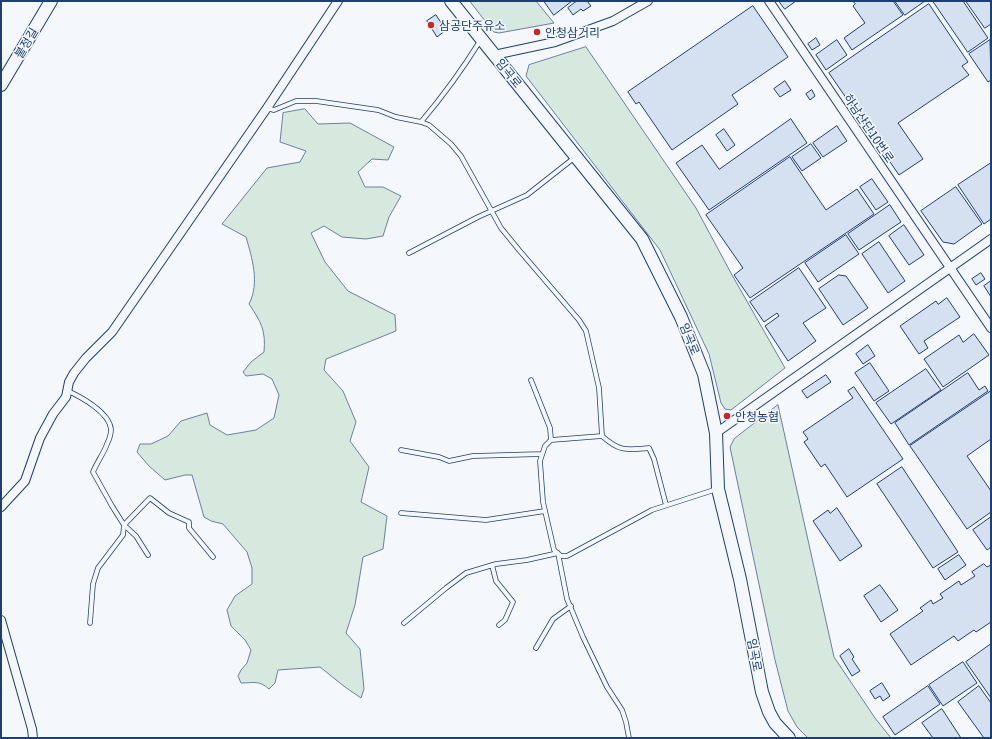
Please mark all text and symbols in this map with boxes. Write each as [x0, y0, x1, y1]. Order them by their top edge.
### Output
place label: 삼공단주유소 [439, 18, 505, 32]
marker: 삼공단주유소 [426, 20, 436, 30]
street label: 불정길 [11, 25, 41, 61]
place label: 안청삼거리 [545, 25, 600, 39]
marker: 안청삼거리 [532, 27, 542, 37]
street label: 임곡로 [493, 56, 525, 90]
street label: 하남산단10번로 [841, 91, 897, 165]
street label: 임곡로 [677, 321, 703, 357]
place label: 안청농협 [735, 409, 779, 423]
marker: 안청농협 [722, 411, 732, 421]
street label: 임곡로 [745, 637, 765, 673]

